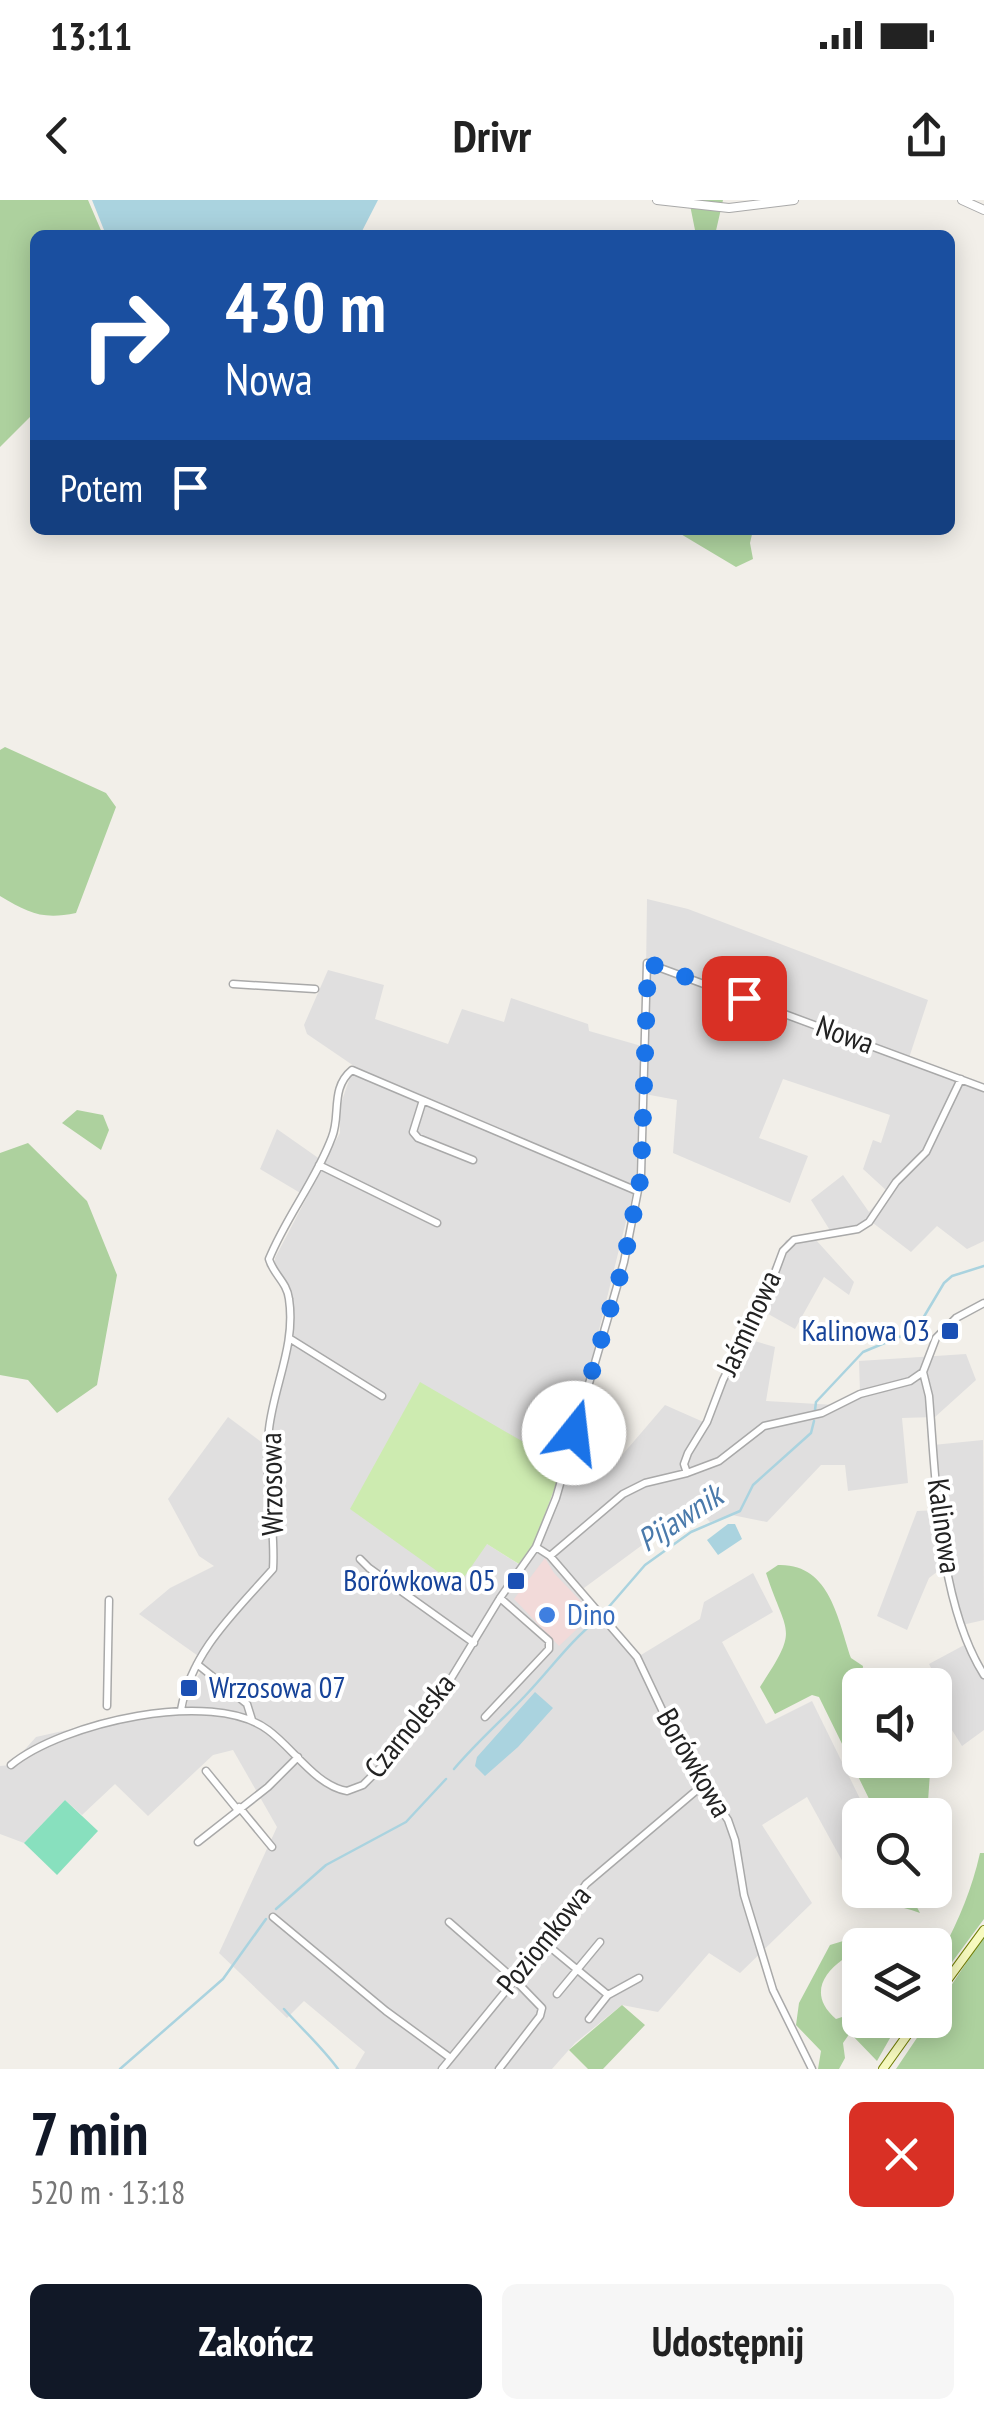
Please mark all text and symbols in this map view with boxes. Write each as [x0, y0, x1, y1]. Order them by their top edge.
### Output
text: 13:11 [50, 11, 132, 60]
text: Drivr [453, 106, 531, 164]
icon: back [30, 108, 85, 163]
icon: share [899, 108, 954, 163]
text: 430 m [225, 261, 386, 351]
icon: right [60, 270, 190, 400]
text: Nowa [225, 349, 313, 407]
icon: arrive [163, 460, 218, 515]
text: Potem [60, 463, 143, 512]
pin [702, 956, 787, 1041]
icon: arrive [717, 971, 772, 1026]
street label: Nowa [811, 1005, 880, 1062]
street label: Jaśminowa [706, 1264, 789, 1382]
place label: Kalinowa 03 [801, 1310, 930, 1349]
marker: Kalinowa 03 [939, 1320, 961, 1342]
position arrow [522, 1381, 626, 1485]
street label: Wrzosowa [250, 1432, 291, 1536]
water label: Pijawnik [629, 1472, 733, 1560]
street label: Kalinowa [920, 1476, 971, 1576]
place label: Borówkowa 05 [343, 1560, 496, 1599]
marker: Borówkowa 05 [505, 1570, 527, 1592]
place label: Dino [567, 1594, 615, 1633]
marker: Dino [536, 1604, 558, 1626]
street label: Czarnoleska [355, 1665, 463, 1785]
place label: Wrzosowa 07 [209, 1667, 346, 1706]
map controls [842, 1668, 952, 2038]
button: sound [842, 1668, 952, 1778]
marker: Wrzosowa 07 [178, 1677, 200, 1699]
street label: Borówkowa [649, 1701, 742, 1824]
button: search [842, 1798, 952, 1908]
street label: Poziomkowa [487, 1877, 599, 2001]
button: layers [842, 1928, 952, 2038]
text: 7 min [30, 2094, 149, 2172]
button: close [849, 2102, 954, 2207]
text: 520 m · 13:18 [30, 2171, 185, 2213]
button: Zakończ [30, 2284, 482, 2399]
button: Udostępnij [502, 2284, 954, 2399]

